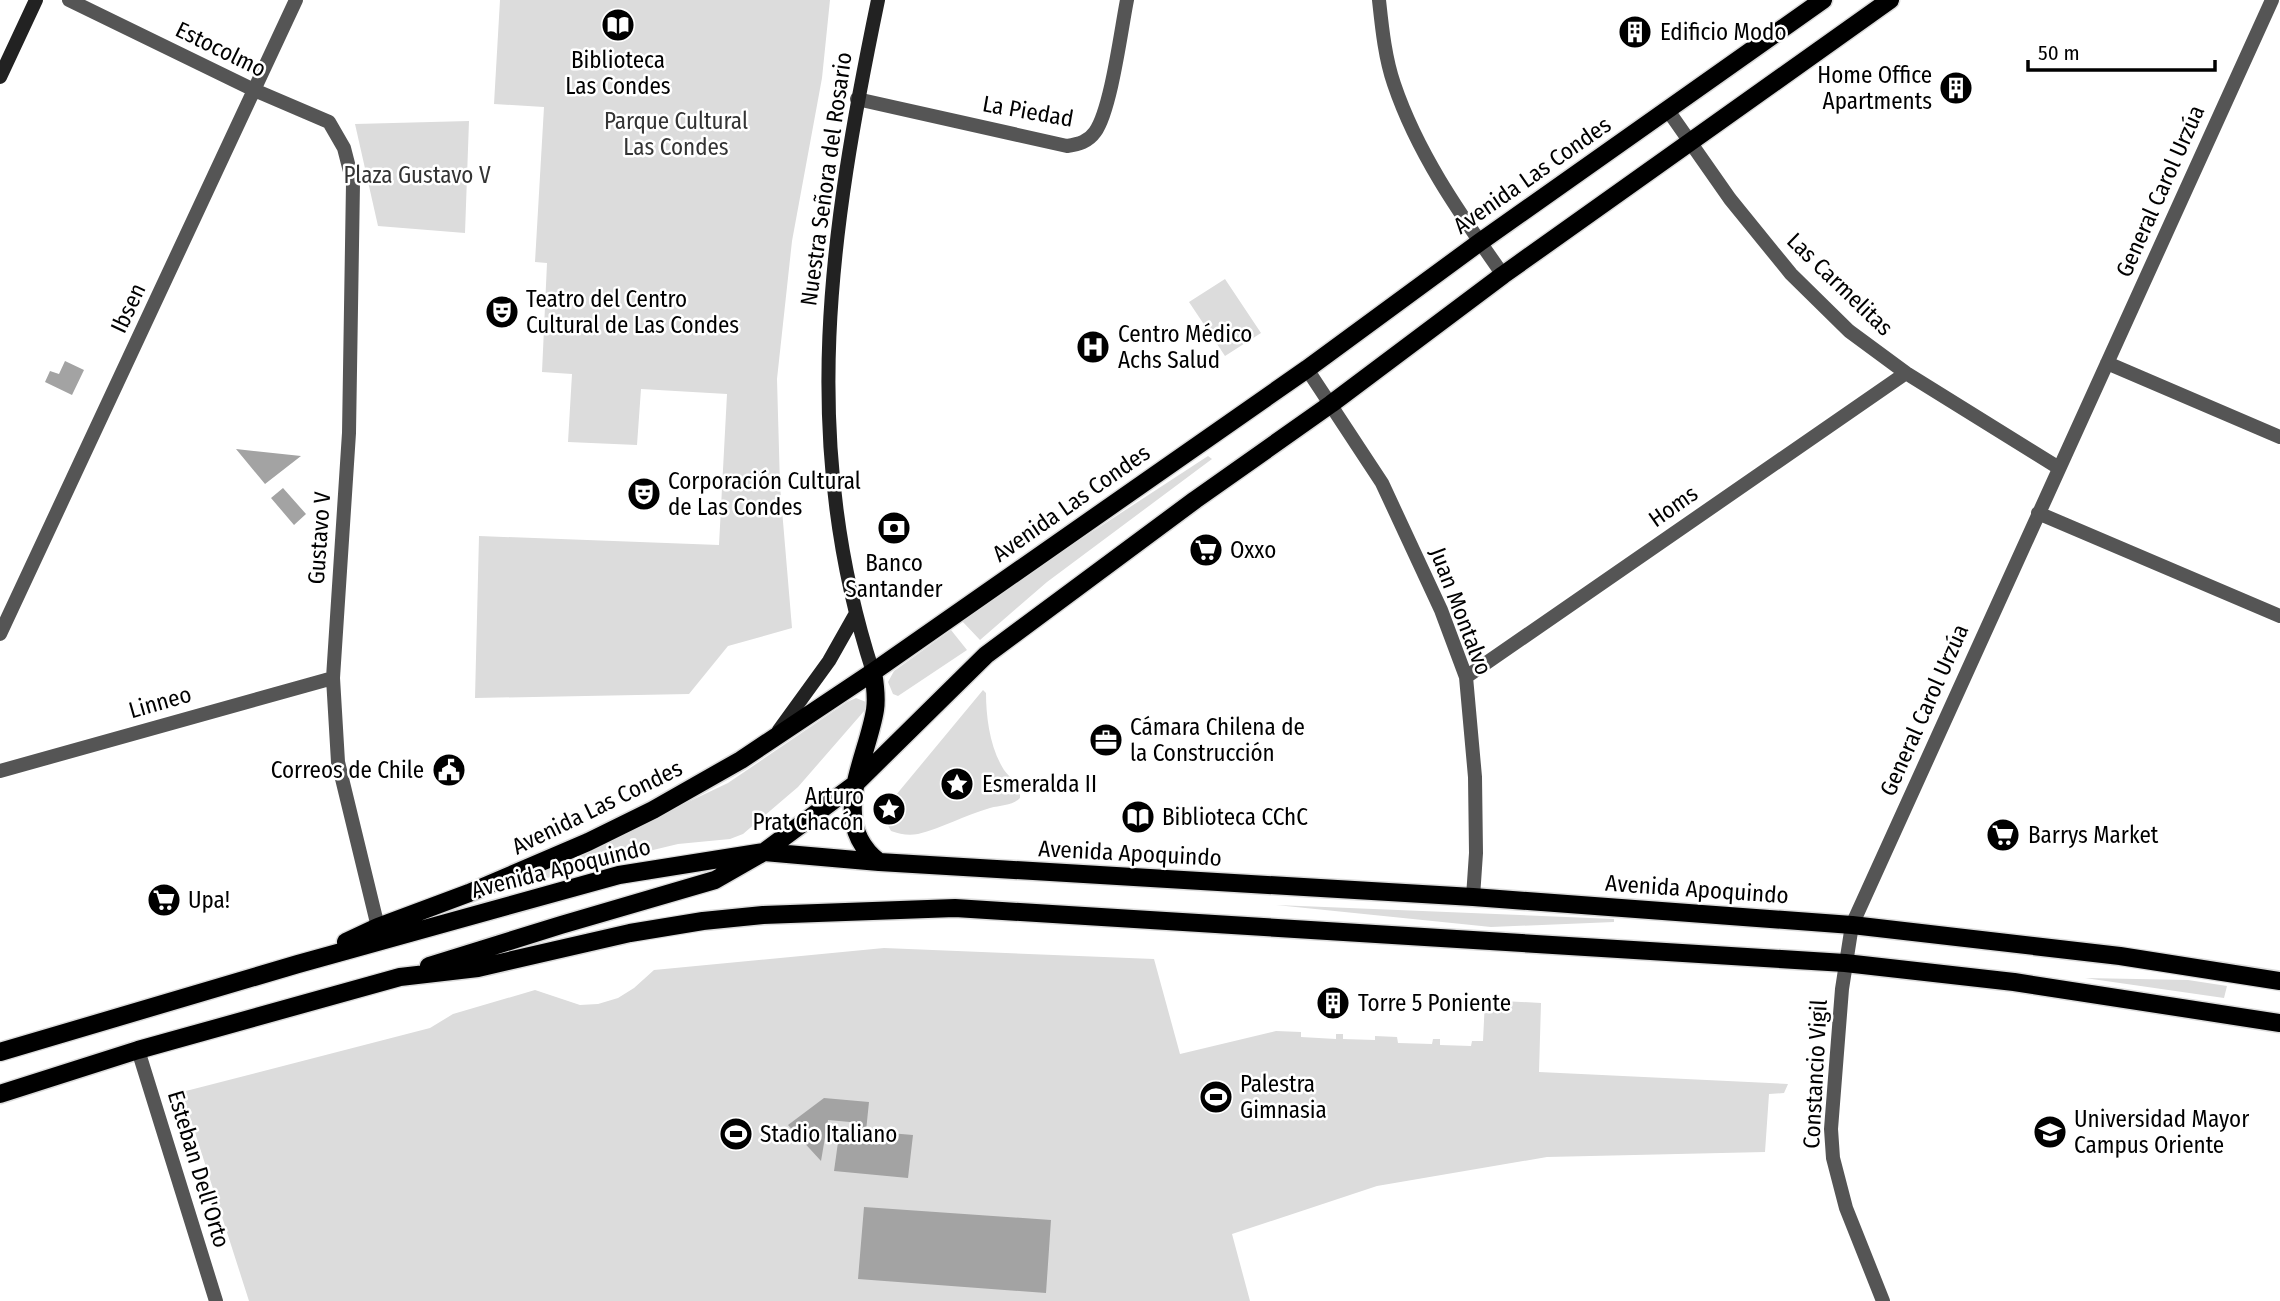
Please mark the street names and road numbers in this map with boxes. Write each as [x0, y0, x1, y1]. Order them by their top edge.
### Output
street label: Estocolmo [171, 15, 271, 83]
street label: Nuestra Señora del Rosario [794, 50, 858, 308]
street label: La Piedad [980, 89, 1076, 133]
street label: General Carol Urzúa [2110, 101, 2210, 281]
street label: Avenida Las Condes [1448, 110, 1616, 240]
street label: Las Carmelitas [1781, 227, 1899, 342]
street label: Ibsen [104, 279, 152, 337]
street label: Avenida Las Condes [987, 438, 1155, 568]
street label: Homs [1643, 479, 1703, 533]
street label: Gustavo V [302, 491, 336, 585]
street label: Juan Montalvo [1424, 543, 1498, 679]
street label: General Carol Urzúa [1874, 620, 1974, 800]
street label: Linneo [126, 680, 194, 724]
street label: Avenida Las Condes [507, 754, 687, 860]
street label: Avenida Apoquindo [469, 832, 653, 904]
street label: Avenida Apoquindo [1038, 834, 1222, 872]
street label: Avenida Apoquindo [1604, 869, 1790, 909]
street label: Constancio Vigil [1797, 999, 1833, 1149]
street label: Esteban Dell'Orto [162, 1087, 236, 1251]

